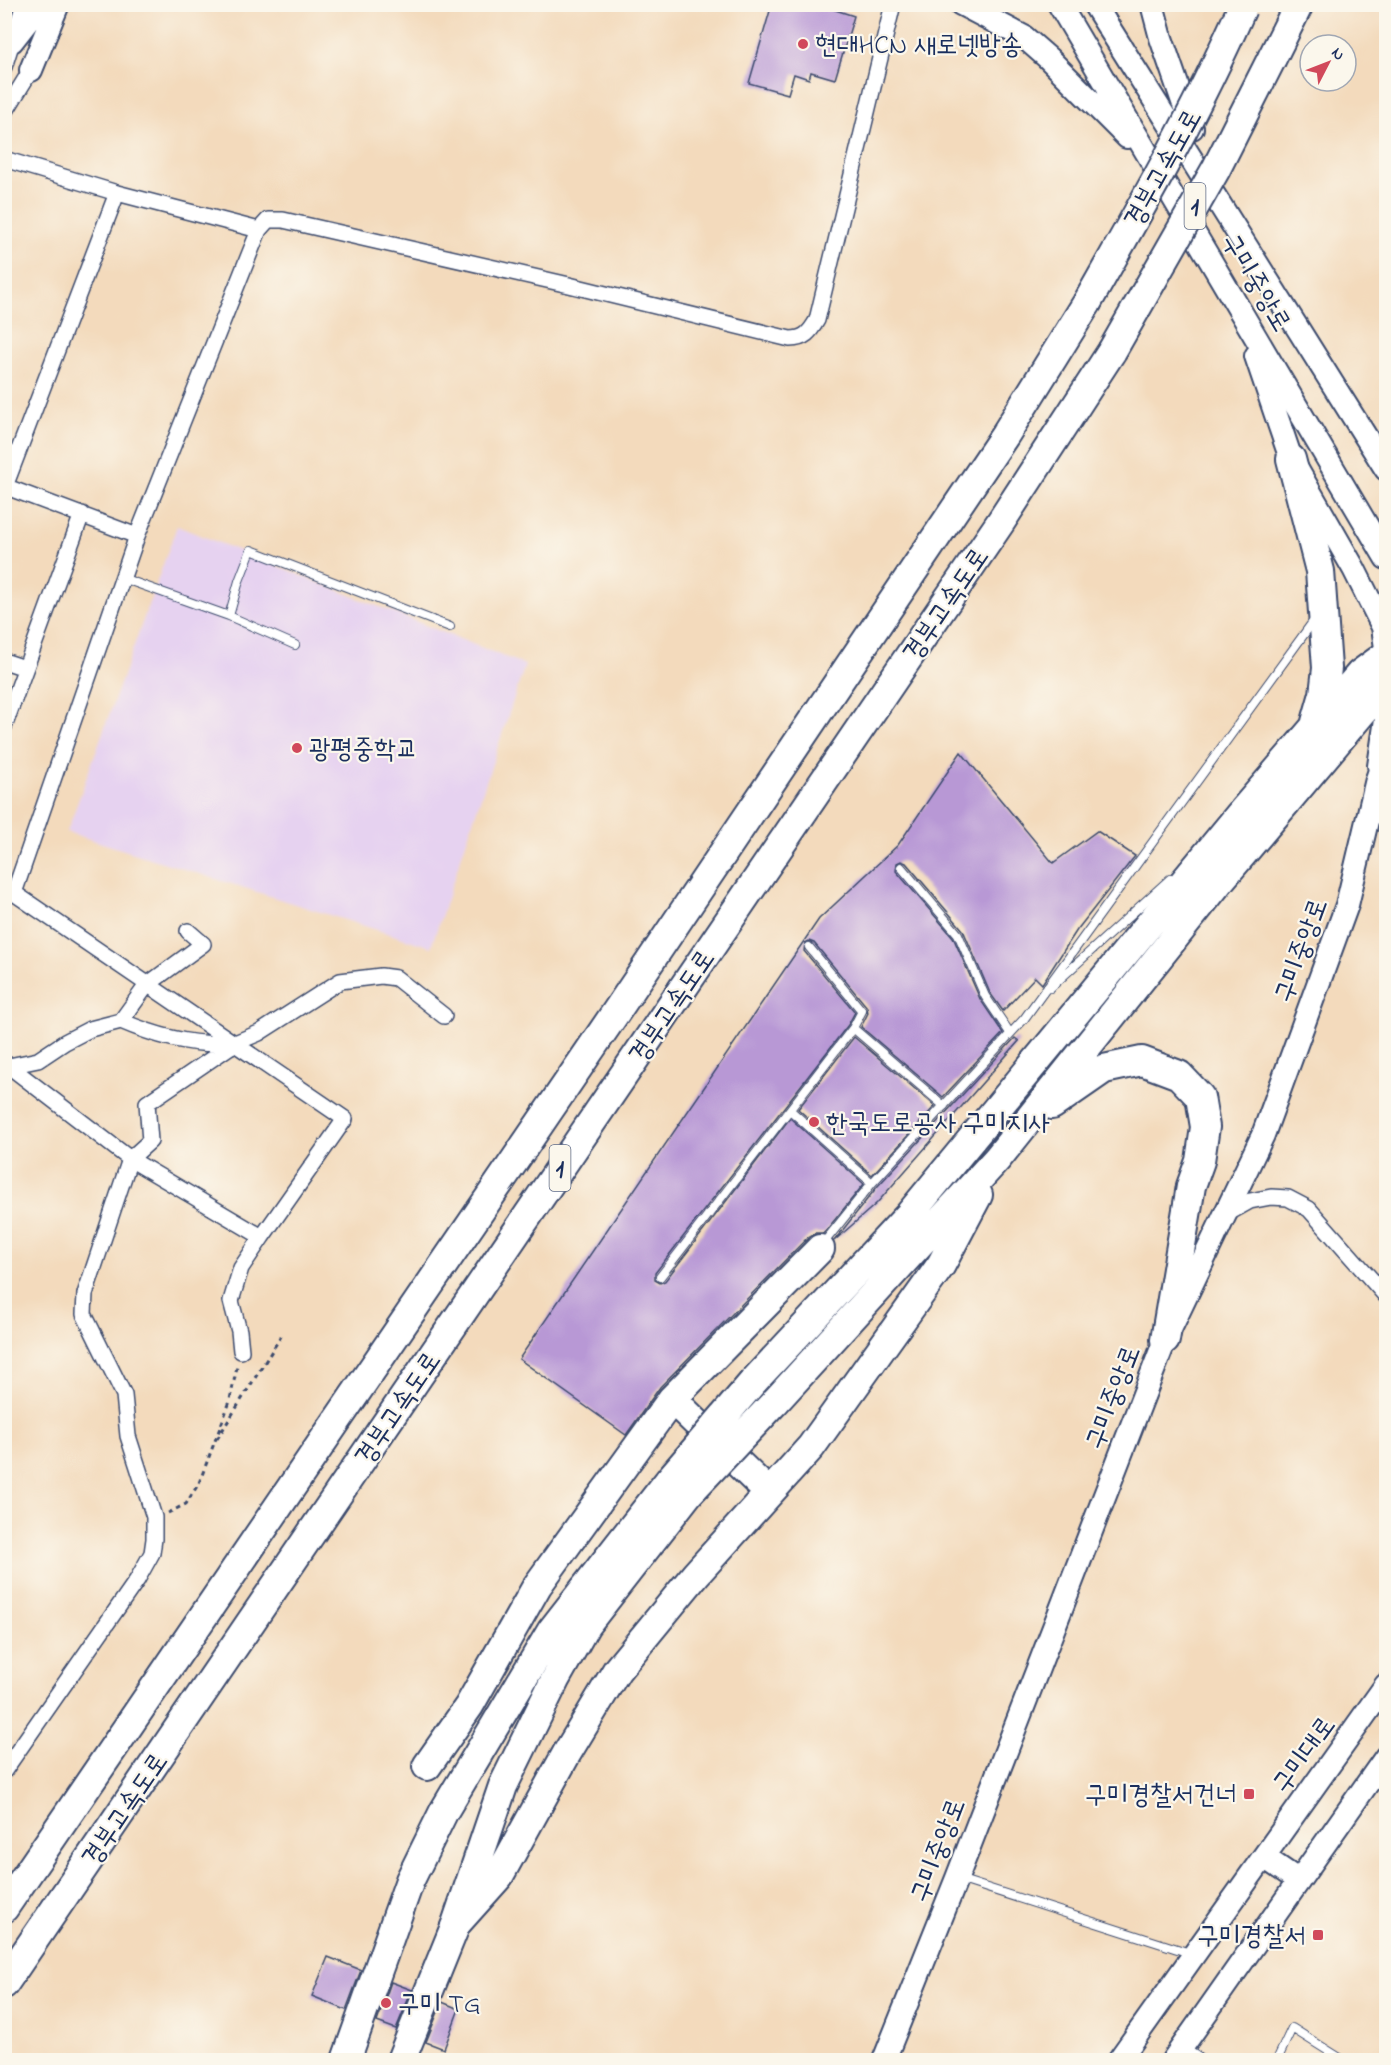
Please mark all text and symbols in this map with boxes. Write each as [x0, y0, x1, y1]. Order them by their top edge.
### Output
place label: 현대HCN 새로넷방송 [815, 27, 1023, 66]
north arrow [1298, 33, 1358, 93]
marker: 현대HCN 새로넷방송 [796, 37, 810, 51]
text: N [1325, 42, 1350, 66]
street label: 경부고속도로 [1116, 103, 1213, 236]
road number: 1 [1184, 183, 1206, 229]
street label: 구미중앙로 [1210, 227, 1300, 340]
street label: 경부고속도로 [894, 540, 1000, 670]
place label: 광평중학교 [309, 731, 418, 770]
marker: 광평중학교 [290, 741, 304, 755]
street label: 구미중앙로 [1265, 893, 1339, 1009]
street label: 경부고속도로 [620, 942, 726, 1072]
place label: 한국도로공사 구미지사 [826, 1105, 1050, 1144]
marker: 한국도로공사 구미지사 [807, 1115, 821, 1129]
road number: 1 [550, 1145, 570, 1191]
street label: 구미중앙로 [1077, 1340, 1152, 1456]
street label: 경부고속도로 [346, 1344, 452, 1474]
street label: 구미대로 [1264, 1709, 1346, 1802]
street label: 경부고속도로 [73, 1745, 179, 1875]
place label: 구미경찰서건너 [1085, 1777, 1237, 1816]
marker: 구미경찰서건너 [1242, 1787, 1256, 1801]
street label: 구미중앙로 [902, 1793, 977, 1909]
place label: 구미경찰서 [1197, 1918, 1306, 1957]
marker: 구미경찰서 [1311, 1928, 1325, 1942]
place label: 구미 TG [398, 1986, 481, 2025]
marker: 구미 TG [379, 1996, 393, 2010]

